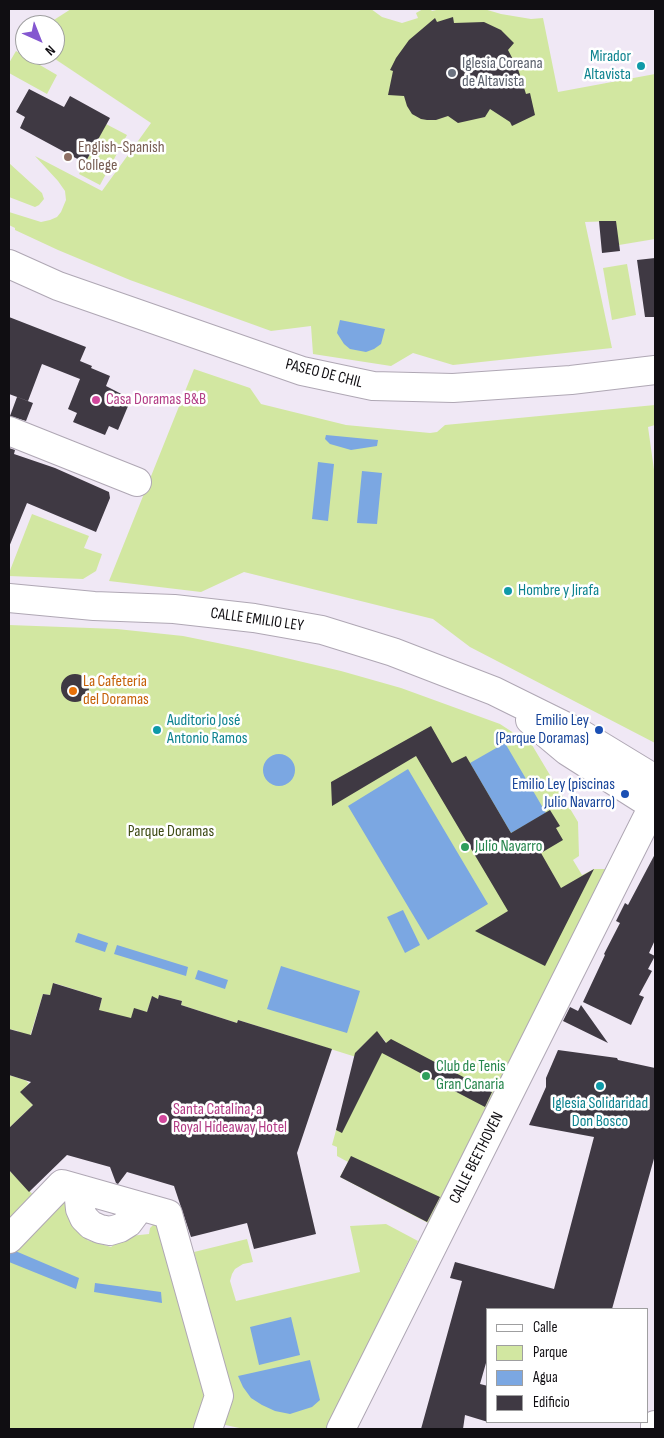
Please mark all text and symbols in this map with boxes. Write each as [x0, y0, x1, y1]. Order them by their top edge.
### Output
north arrow [15, 15, 65, 65]
text: N [41, 42, 59, 59]
place label: Mirador Altavista [584, 47, 631, 85]
place label: Iglesia Coreana de Altavista [462, 54, 543, 92]
marker: Mirador Altavista [635, 60, 647, 72]
marker: Iglesia Coreana de Altavista [446, 67, 458, 79]
place label: English-Spanish College [78, 138, 164, 176]
marker: English-Spanish College [62, 151, 74, 163]
street label: PASEO DE CHIL [283, 355, 365, 393]
place label: Casa Doramas B&B [106, 390, 206, 410]
marker: Casa Doramas B&B [90, 394, 102, 406]
place label: Hombre y Jirafa [518, 581, 599, 601]
marker: Hombre y Jirafa [502, 585, 514, 597]
street label: CALLE EMILIO LEY [209, 604, 305, 636]
place label: La Cafeteria del Doramas [83, 672, 149, 710]
marker: La Cafeteria del Doramas [67, 685, 79, 697]
place label: Auditorio José Antonio Ramos [167, 711, 248, 749]
place label: Emilio Ley (Parque Doramas) [496, 711, 589, 749]
marker: Auditorio José Antonio Ramos [151, 724, 163, 736]
marker: Emilio Ley (Parque Doramas) [593, 724, 605, 736]
place label: Emilio Ley (piscinas Julio Navarro) [512, 775, 615, 813]
marker: Emilio Ley (piscinas Julio Navarro) [619, 788, 631, 800]
park label: Parque Doramas [128, 822, 214, 842]
place label: Julio Navarro [475, 837, 542, 857]
marker: Julio Navarro [459, 841, 471, 853]
place label: Club de Tenis Gran Canaria [436, 1057, 506, 1095]
marker: Club de Tenis Gran Canaria [420, 1070, 432, 1082]
marker: Iglesia Solidaridad Don Bosco [594, 1080, 606, 1092]
place label: Iglesia Solidaridad Don Bosco [552, 1094, 648, 1132]
place label: Santa Catalina, a Royal Hideaway Hotel [173, 1100, 287, 1138]
street label: CALLE BEETHOVEN [446, 1109, 508, 1207]
marker: Santa Catalina, a Royal Hideaway Hotel [157, 1113, 169, 1125]
legend [487, 1308, 649, 1423]
text: Calle [533, 1318, 557, 1337]
text: Parque [533, 1343, 568, 1362]
text: Agua [533, 1368, 558, 1387]
text: Edificio [533, 1393, 570, 1412]

